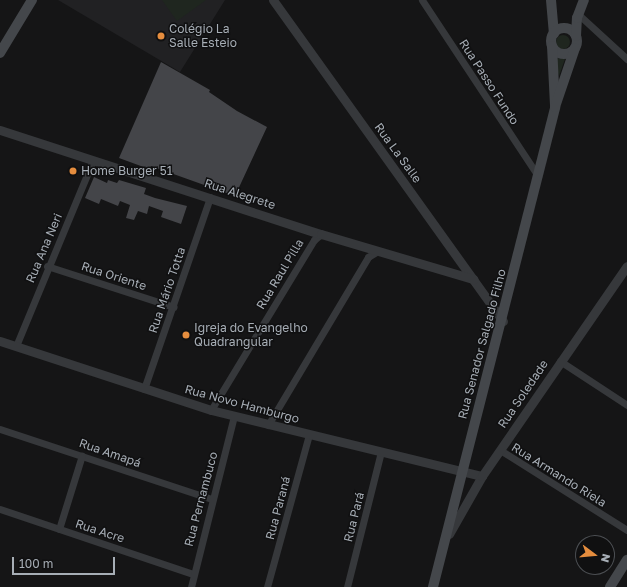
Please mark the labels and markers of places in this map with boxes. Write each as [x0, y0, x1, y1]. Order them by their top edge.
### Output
place label: Colégio La Salle Esteio [169, 22, 237, 50]
marker: Colégio La Salle Esteio [156, 31, 166, 41]
place label: Home Burger 51 [81, 164, 173, 178]
marker: Home Burger 51 [68, 166, 78, 176]
place label: Igreja do Evangelho Quadrangular [194, 321, 308, 349]
marker: Igreja do Evangelho Quadrangular [181, 330, 191, 340]

